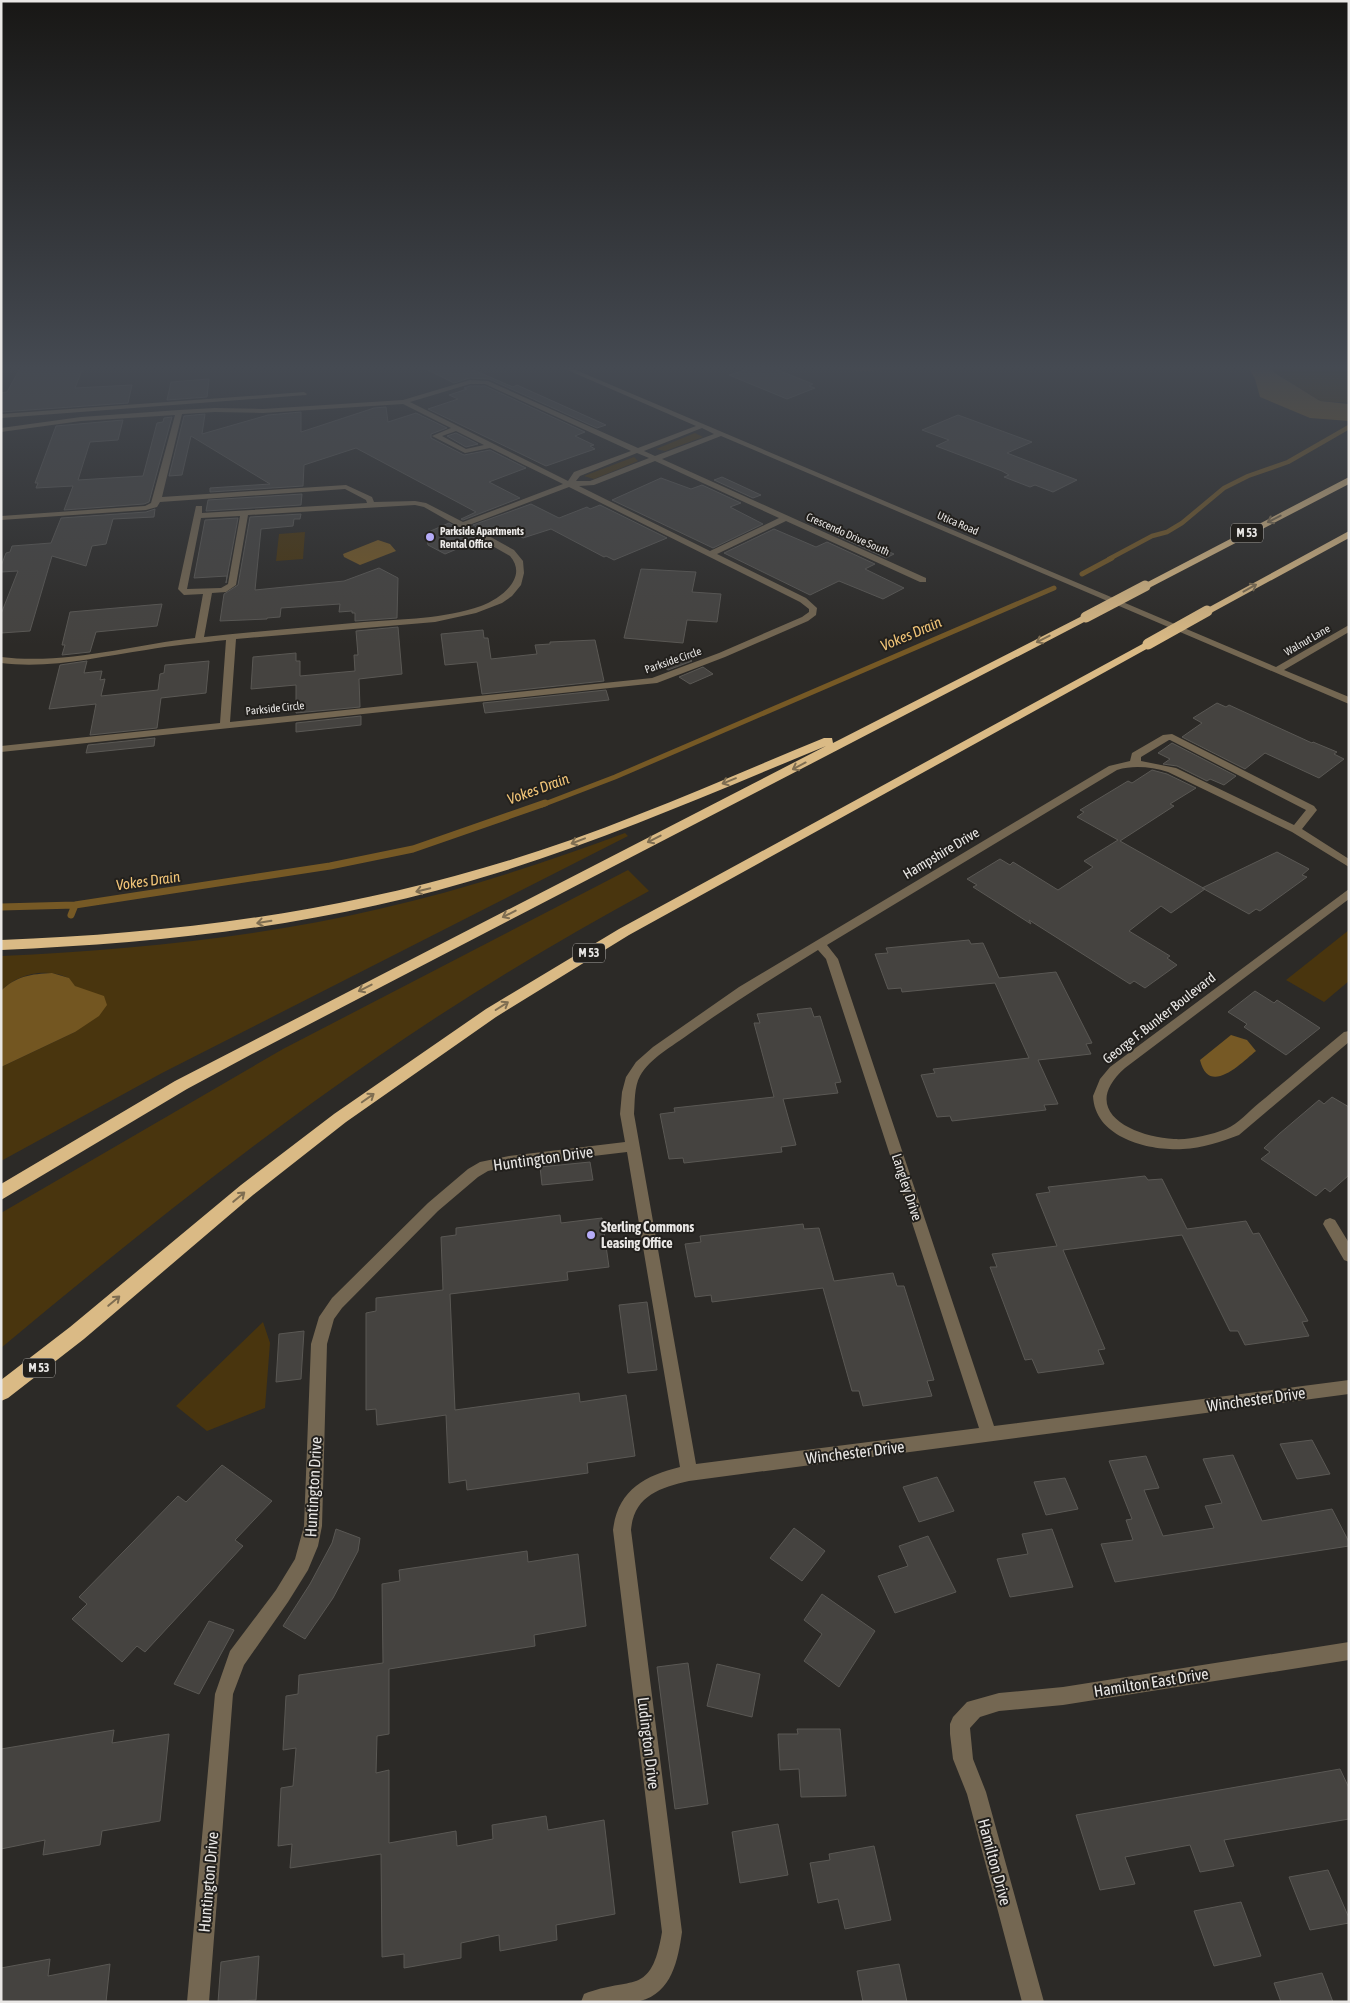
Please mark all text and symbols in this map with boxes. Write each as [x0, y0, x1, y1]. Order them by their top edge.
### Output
street label: Utica Road [935, 509, 981, 537]
street label: Crescendo Drive South [805, 510, 891, 558]
one-way arrow [1267, 514, 1282, 524]
road number: M 53 [1231, 524, 1263, 542]
place label: Parkside Apartments Rental Office [440, 525, 524, 550]
marker: Parkside Apartments Rental Office [424, 531, 436, 543]
one-way arrow [1242, 583, 1257, 592]
water label: Vokes Drain [878, 613, 944, 654]
street label: Walnut Lane [1282, 622, 1332, 658]
one-way arrow [1035, 634, 1050, 644]
street label: Parkside Circle [643, 645, 703, 675]
street label: Parkside Circle [245, 699, 305, 717]
one-way arrow [792, 762, 807, 771]
water label: Vokes Drain [505, 770, 571, 808]
one-way arrow [722, 777, 737, 786]
street label: Hampshire Drive [900, 824, 982, 882]
one-way arrow [647, 835, 662, 845]
one-way arrow [571, 837, 586, 847]
water label: Vokes Drain [115, 868, 181, 893]
one-way arrow [415, 886, 431, 895]
one-way arrow [502, 909, 517, 919]
one-way arrow [256, 917, 272, 927]
road number: M 53 [573, 944, 605, 962]
street label: George F. Bunker Boulevard [1099, 969, 1219, 1067]
one-way arrow [358, 984, 373, 993]
one-way arrow [494, 1001, 508, 1011]
one-way arrow [361, 1093, 375, 1103]
street label: Huntington Drive [492, 1142, 594, 1175]
street label: Langley Drive [889, 1152, 925, 1222]
one-way arrow [232, 1191, 245, 1202]
place label: Sterling Commons Leasing Office [601, 1219, 694, 1251]
marker: Sterling Commons Leasing Office [585, 1229, 597, 1241]
one-way arrow [107, 1296, 120, 1307]
road number: M 53 [23, 1359, 55, 1378]
street label: Winchester Drive [1206, 1383, 1306, 1415]
street label: Huntington Drive [301, 1436, 326, 1538]
street label: Winchester Drive [805, 1437, 905, 1467]
street label: Hamilton East Drive [1092, 1664, 1210, 1700]
street label: Ludington Drive [633, 1696, 664, 1790]
street label: Hamilton Drive [975, 1817, 1015, 1907]
street label: Huntington Drive [195, 1831, 222, 1933]

